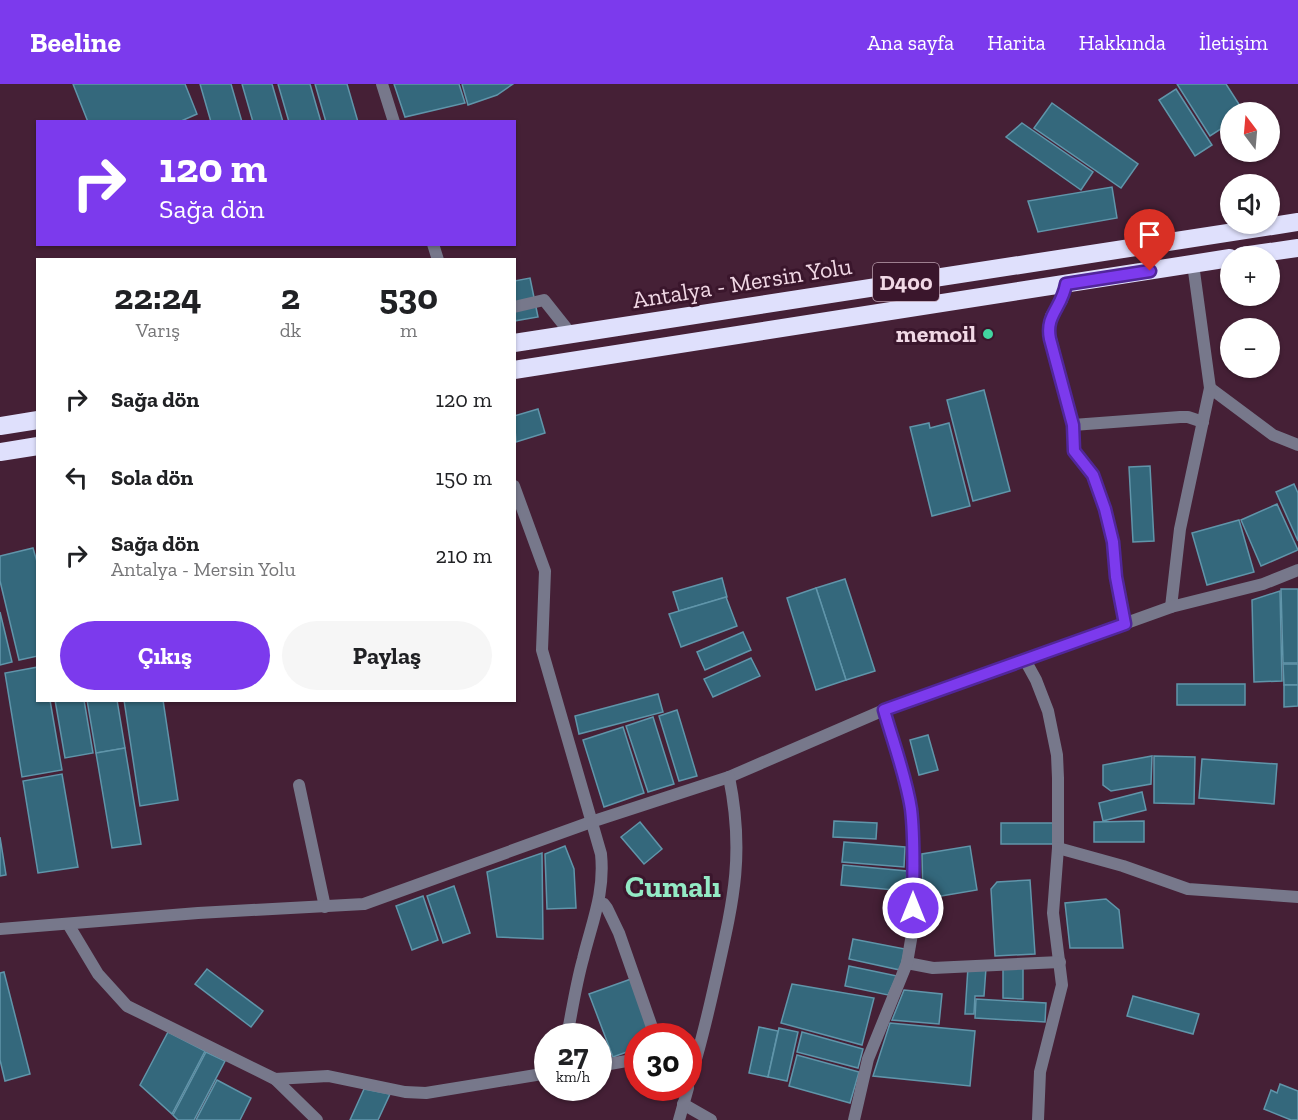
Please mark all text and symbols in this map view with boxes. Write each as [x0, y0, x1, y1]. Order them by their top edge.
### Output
text: Beeline [30, 26, 121, 59]
text: Ana sayfa [867, 30, 954, 55]
text: Harita [987, 30, 1046, 55]
text: Hakkında [1079, 30, 1166, 55]
text: İletişim [1199, 30, 1268, 55]
north arrow [1220, 102, 1280, 162]
map controls [1220, 102, 1280, 378]
text: 120 m [159, 142, 267, 193]
icon: right [60, 144, 138, 222]
button: sound [1220, 174, 1280, 234]
text: Sağa dön [159, 193, 265, 225]
pin [1124, 209, 1175, 271]
icon: arrive [1133, 218, 1166, 251]
button: + [1220, 246, 1280, 306]
street label: Antalya - Mersin Yolu [630, 251, 854, 314]
road number: D400 [873, 263, 939, 301]
text: 22:24 [114, 275, 202, 318]
text: 2 [281, 275, 300, 318]
text: 530 [379, 275, 438, 318]
text: Varış [136, 318, 180, 342]
text: dk [280, 318, 301, 342]
text: m [400, 318, 417, 342]
button: − [1220, 318, 1280, 378]
place label: memoil [896, 319, 976, 348]
marker: memoil [981, 327, 995, 341]
icon: right [60, 383, 93, 416]
text: Sağa dön [111, 386, 199, 413]
text: 120 m [436, 386, 492, 413]
icon: left [60, 461, 93, 494]
text: Sola dön [111, 464, 193, 491]
text: 150 m [436, 464, 492, 491]
text: Sağa dön [111, 530, 199, 557]
icon: right [60, 539, 93, 572]
text: 210 m [436, 542, 492, 569]
text: Antalya - Mersin Yolu [111, 557, 296, 581]
button: Çıkış [60, 621, 270, 690]
button: Paylaş [282, 621, 492, 690]
district label: Cumalı [625, 869, 721, 905]
position arrow [881, 876, 945, 940]
speed limit sign: 30 [624, 1023, 702, 1101]
text: 27 [558, 1037, 588, 1073]
text: km/h [556, 1068, 590, 1086]

